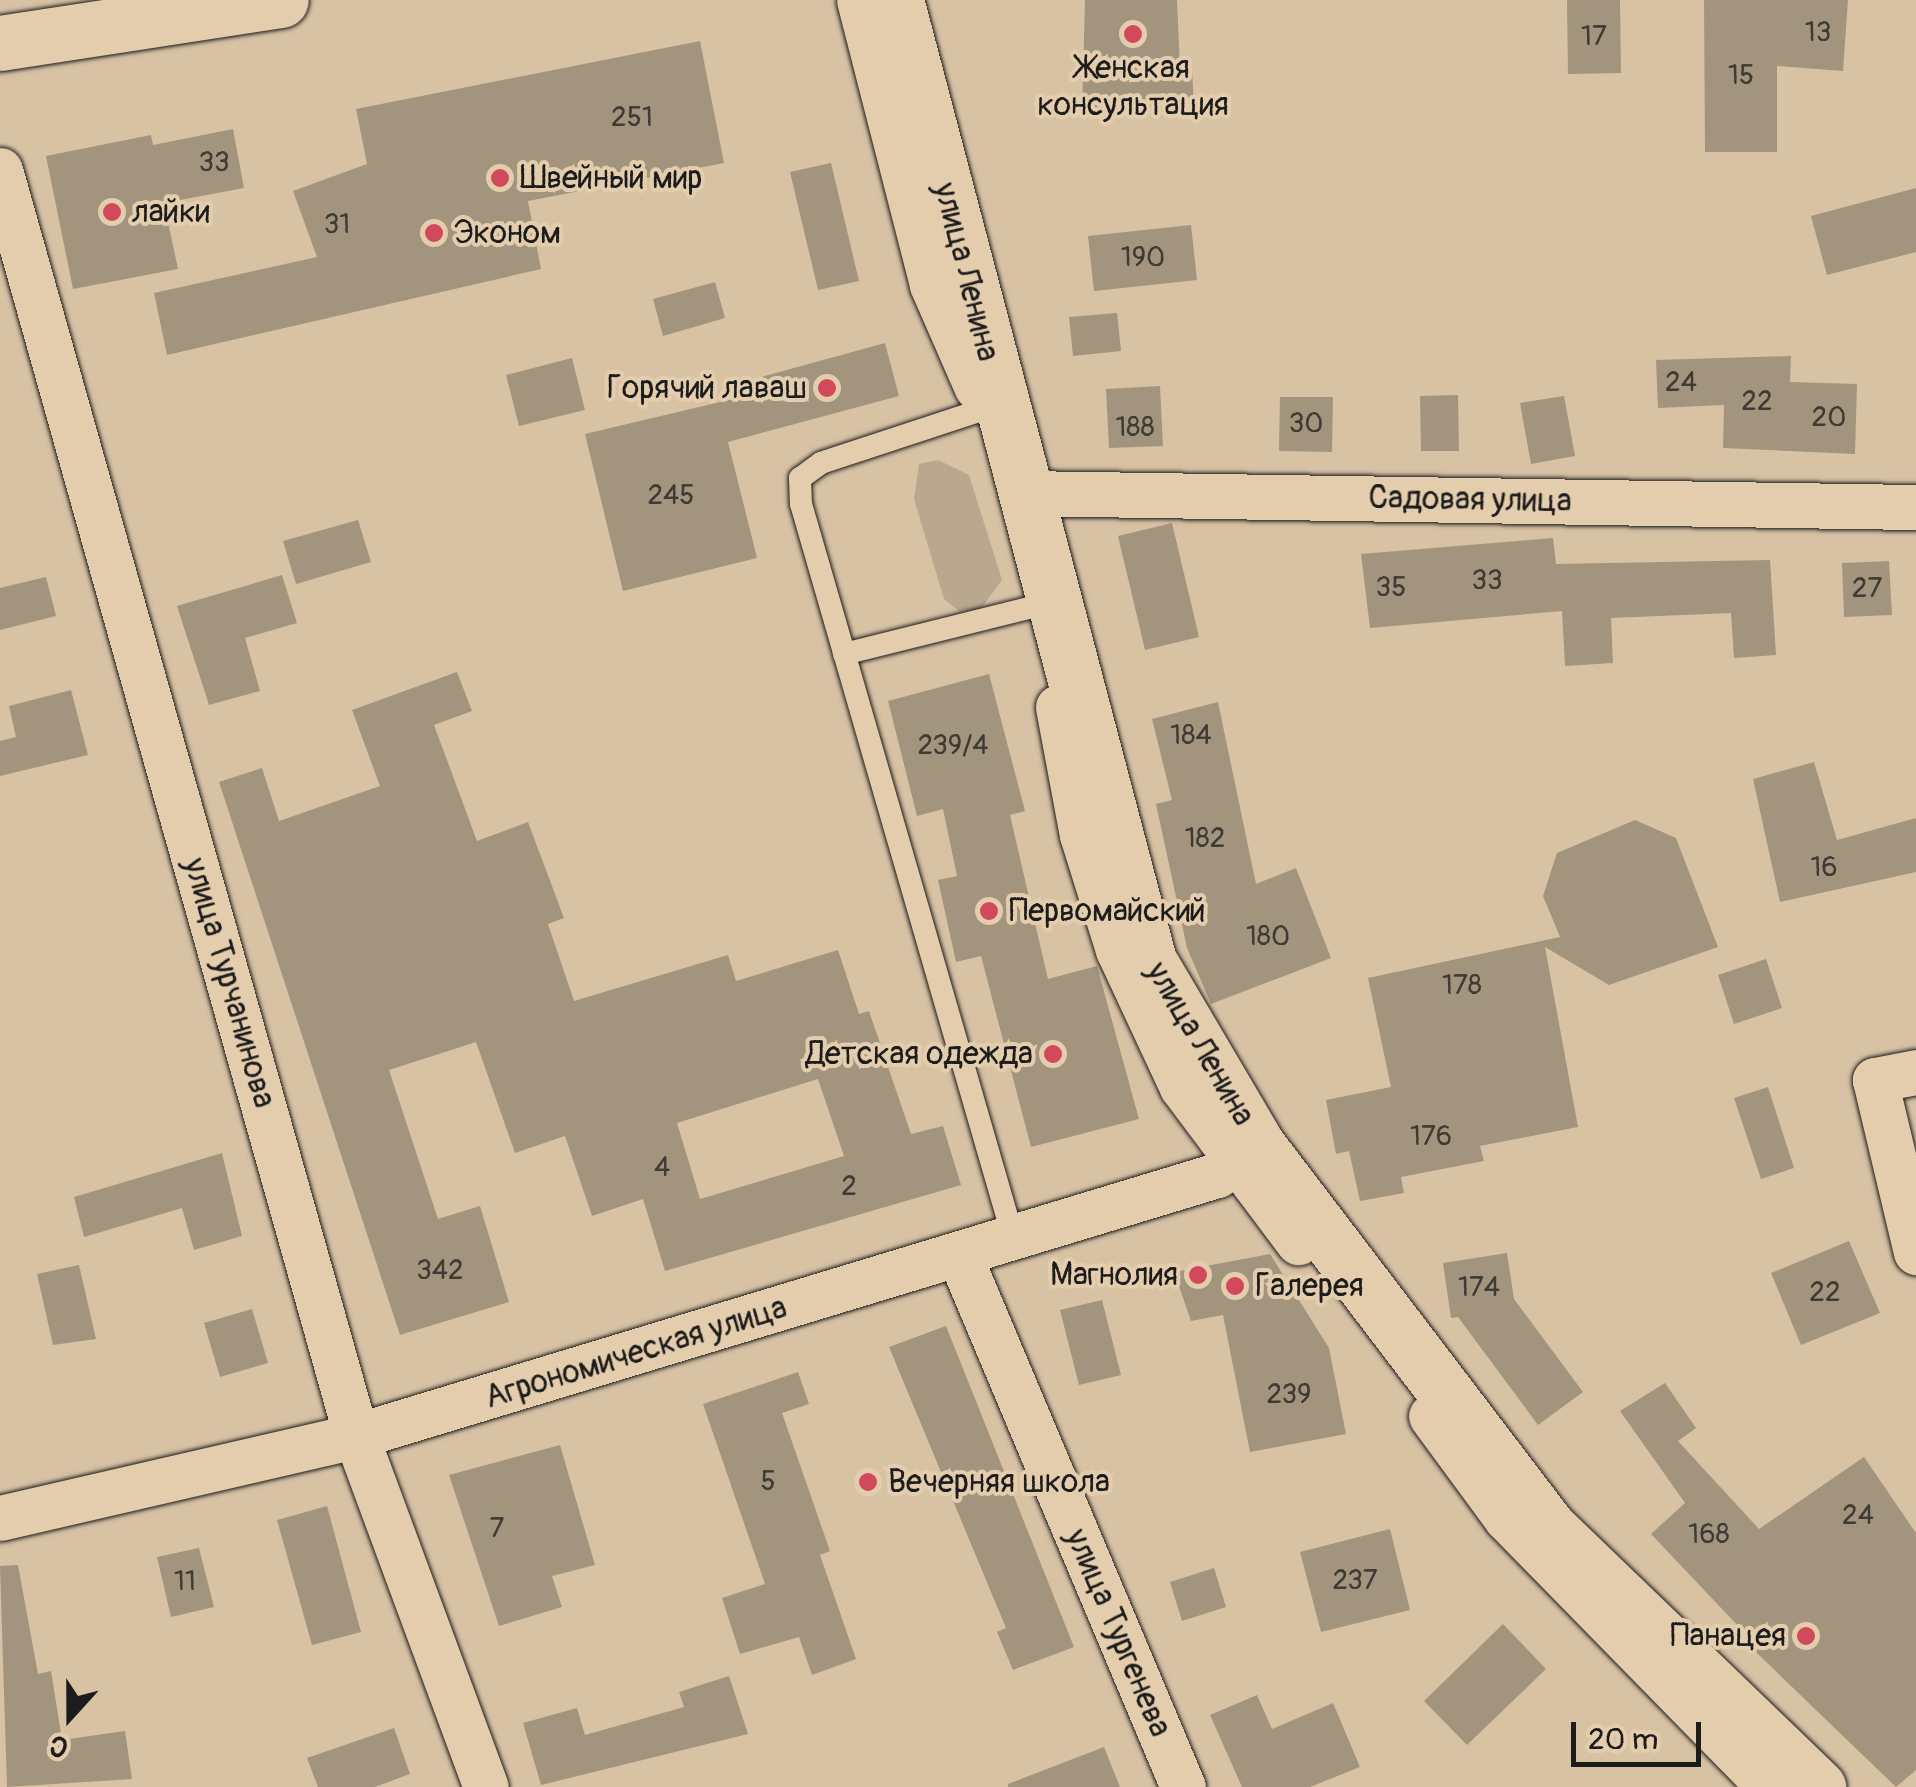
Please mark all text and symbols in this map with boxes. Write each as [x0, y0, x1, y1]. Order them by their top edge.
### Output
house number: 13 [1805, 16, 1831, 50]
house number: 17 [1581, 20, 1607, 54]
marker: Женская консультация [1122, 23, 1144, 45]
place label: Женская консультация [1037, 50, 1229, 125]
house number: 15 [1728, 59, 1754, 93]
house number: 251 [611, 101, 653, 135]
house number: 33 [198, 146, 230, 180]
place label: Швейный мир [520, 159, 702, 197]
marker: Швейный мир [489, 167, 511, 189]
street label: улица Ленина [925, 179, 1007, 365]
place label: лайки [132, 193, 210, 231]
marker: лайки [101, 201, 123, 223]
house number: 31 [324, 208, 350, 242]
place label: Эконом [454, 214, 561, 252]
marker: Эконом [423, 222, 445, 244]
house number: 190 [1121, 241, 1165, 275]
house number: 24 [1665, 366, 1697, 400]
place label: Горячий лаваш [607, 369, 807, 407]
marker: Горячий лаваш [816, 377, 838, 399]
house number: 22 [1741, 385, 1773, 419]
house number: 20 [1812, 401, 1846, 435]
house number: 30 [1289, 407, 1323, 441]
house number: 188 [1115, 411, 1155, 445]
house number: 245 [647, 479, 695, 513]
street label: Садовая улица [1368, 479, 1572, 521]
house number: 33 [1471, 564, 1503, 598]
house number: 35 [1376, 571, 1406, 605]
house number: 27 [1852, 572, 1882, 606]
house number: 184 [1170, 719, 1212, 753]
house number: 239/4 [917, 729, 989, 763]
house number: 182 [1185, 822, 1225, 856]
house number: 16 [1810, 851, 1838, 885]
street label: улица Турчанинова [175, 854, 283, 1112]
place label: Первомайский [1009, 892, 1206, 930]
marker: Первомайский [978, 900, 1000, 922]
house number: 180 [1246, 920, 1290, 954]
street label: улица Ленина [1138, 955, 1262, 1133]
house number: 178 [1442, 969, 1482, 1003]
place label: Детская одежда [806, 1035, 1033, 1073]
marker: Детская одежда [1042, 1043, 1064, 1065]
house number: 176 [1410, 1120, 1452, 1154]
house number: 4 [654, 1151, 670, 1185]
house number: 2 [841, 1170, 857, 1204]
house number: 342 [416, 1254, 464, 1288]
place label: Магнолия [1050, 1256, 1178, 1294]
marker: Магнолия [1187, 1264, 1209, 1286]
place label: Галерея [1255, 1267, 1364, 1305]
house number: 174 [1458, 1271, 1500, 1305]
marker: Галерея [1224, 1275, 1246, 1297]
house number: 22 [1809, 1276, 1841, 1310]
street label: Агрономическая улица [480, 1289, 792, 1417]
house number: 239 [1267, 1378, 1311, 1412]
place label: Вечерняя школа [888, 1463, 1110, 1501]
house number: 5 [760, 1465, 776, 1499]
marker: Вечерняя школа [857, 1471, 879, 1493]
house number: 24 [1842, 1499, 1874, 1533]
house number: 7 [490, 1512, 504, 1546]
house number: 168 [1688, 1518, 1730, 1552]
street label: улица Тургенева [1057, 1523, 1179, 1743]
house number: 237 [1332, 1564, 1378, 1598]
house number: 11 [174, 1565, 196, 1599]
place label: Панацея [1670, 1617, 1786, 1655]
marker: Панацея [1795, 1625, 1817, 1647]
north arrow [20, 1667, 120, 1767]
scale bar [1576, 1702, 1706, 1764]
text: 20 m [1588, 1721, 1658, 1758]
text: С [45, 1726, 73, 1765]

